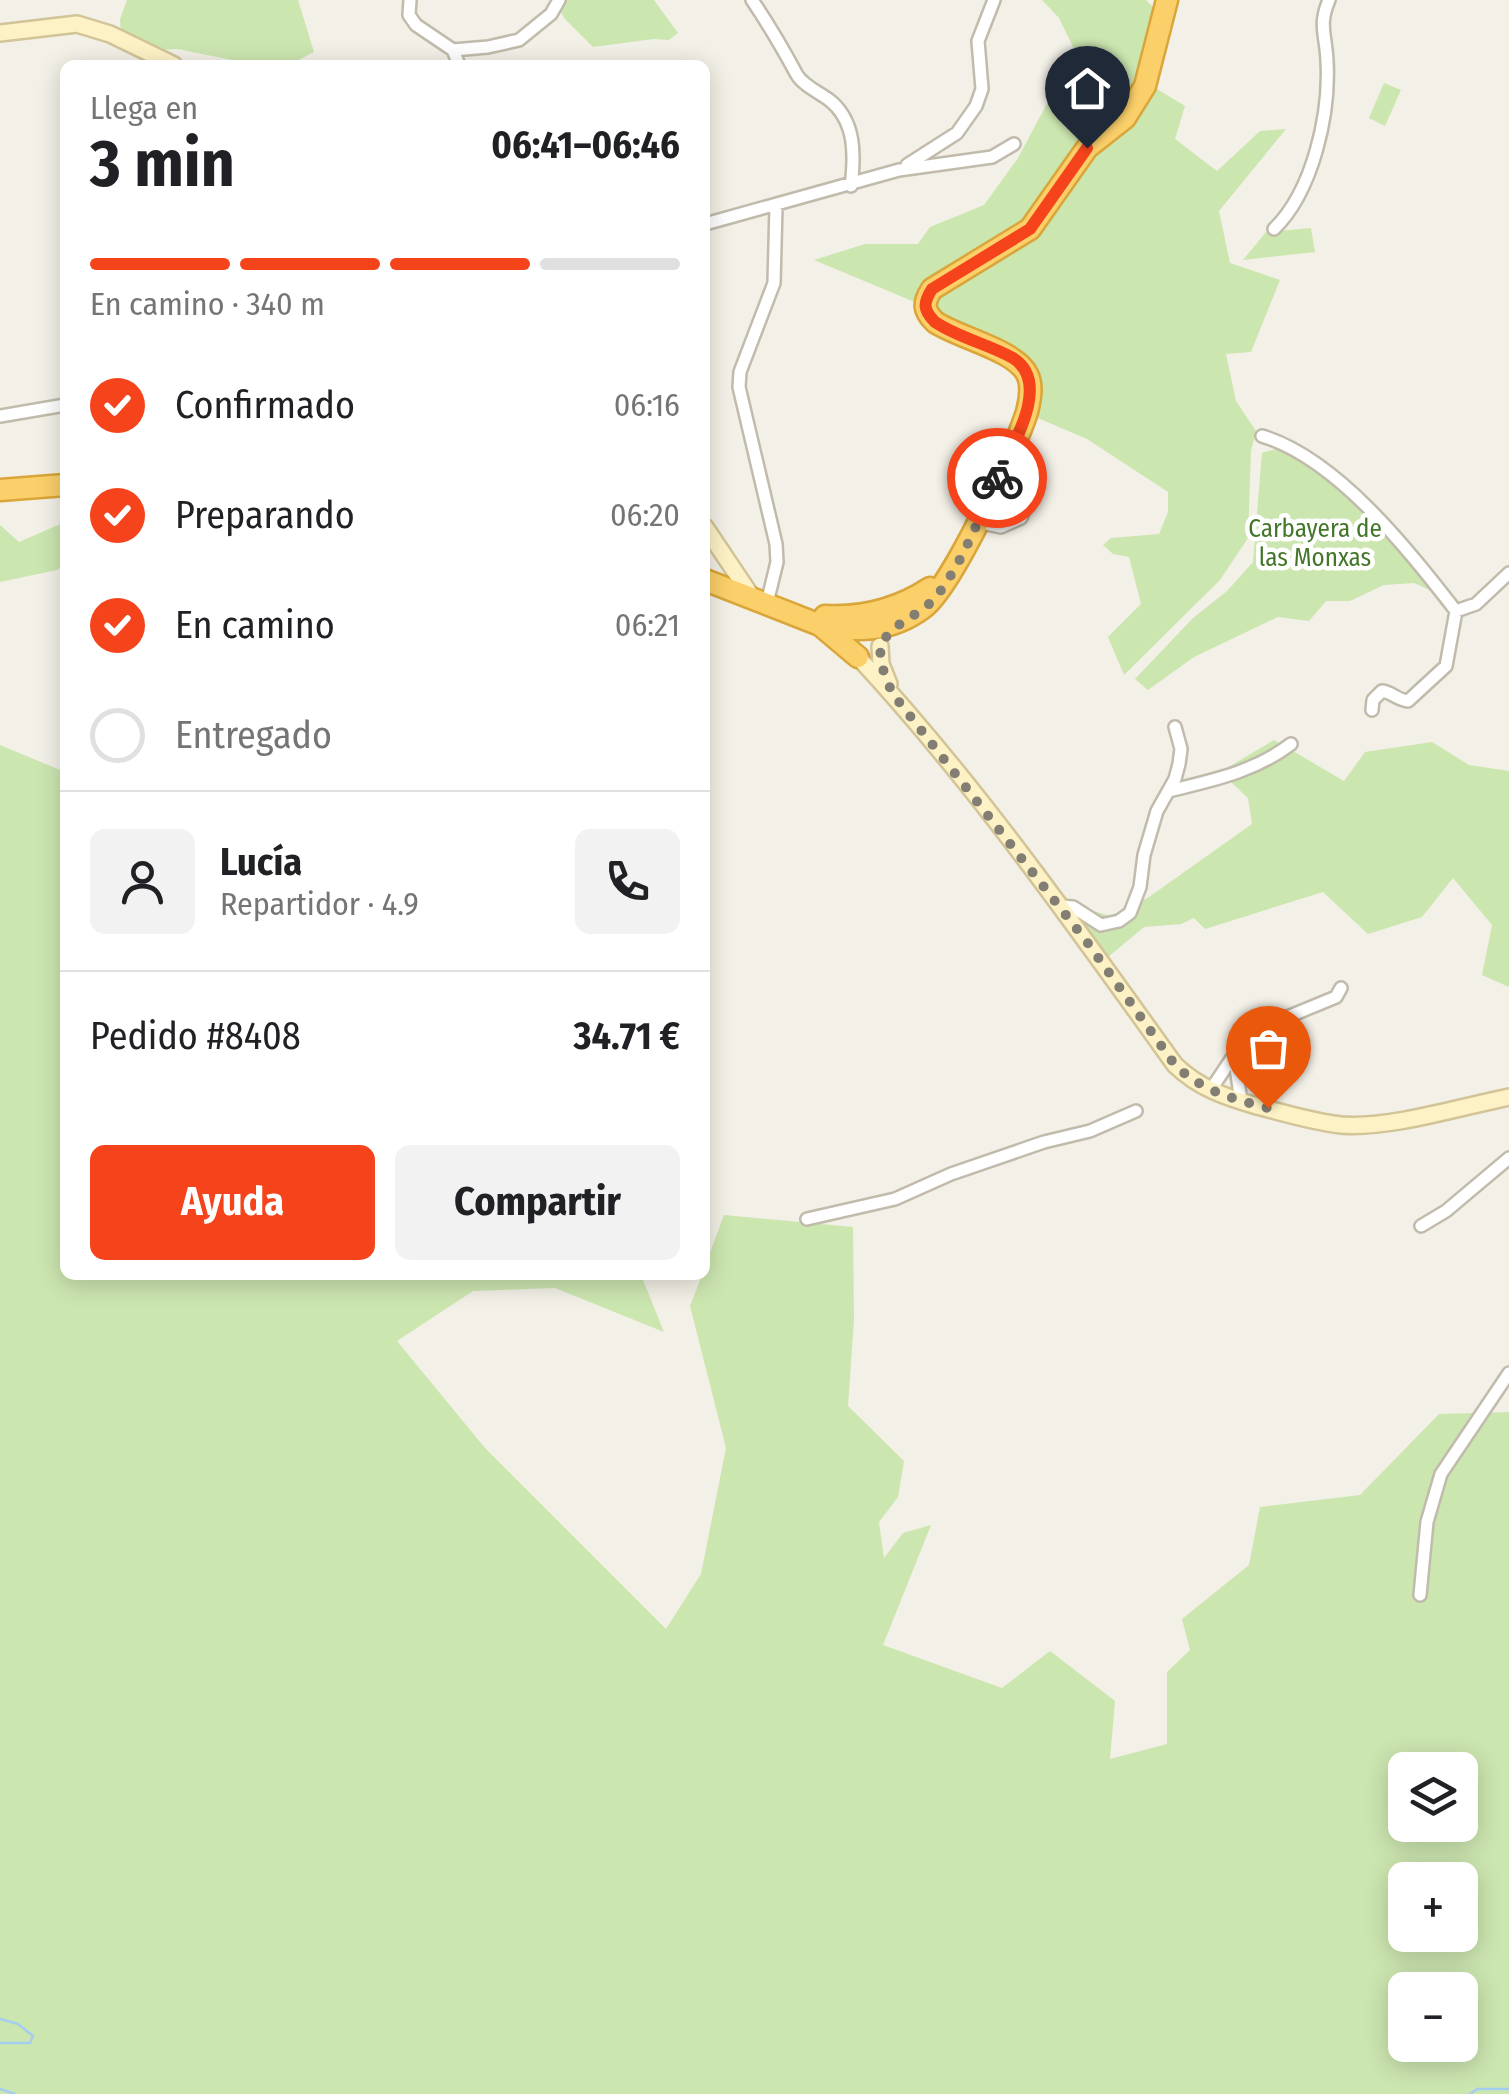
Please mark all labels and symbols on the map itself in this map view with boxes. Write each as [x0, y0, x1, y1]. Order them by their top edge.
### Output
pin [1045, 46, 1130, 149]
courier [947, 428, 1047, 528]
park label: Carbayera de las Monxas [1248, 514, 1382, 573]
pin [1226, 1006, 1311, 1109]

